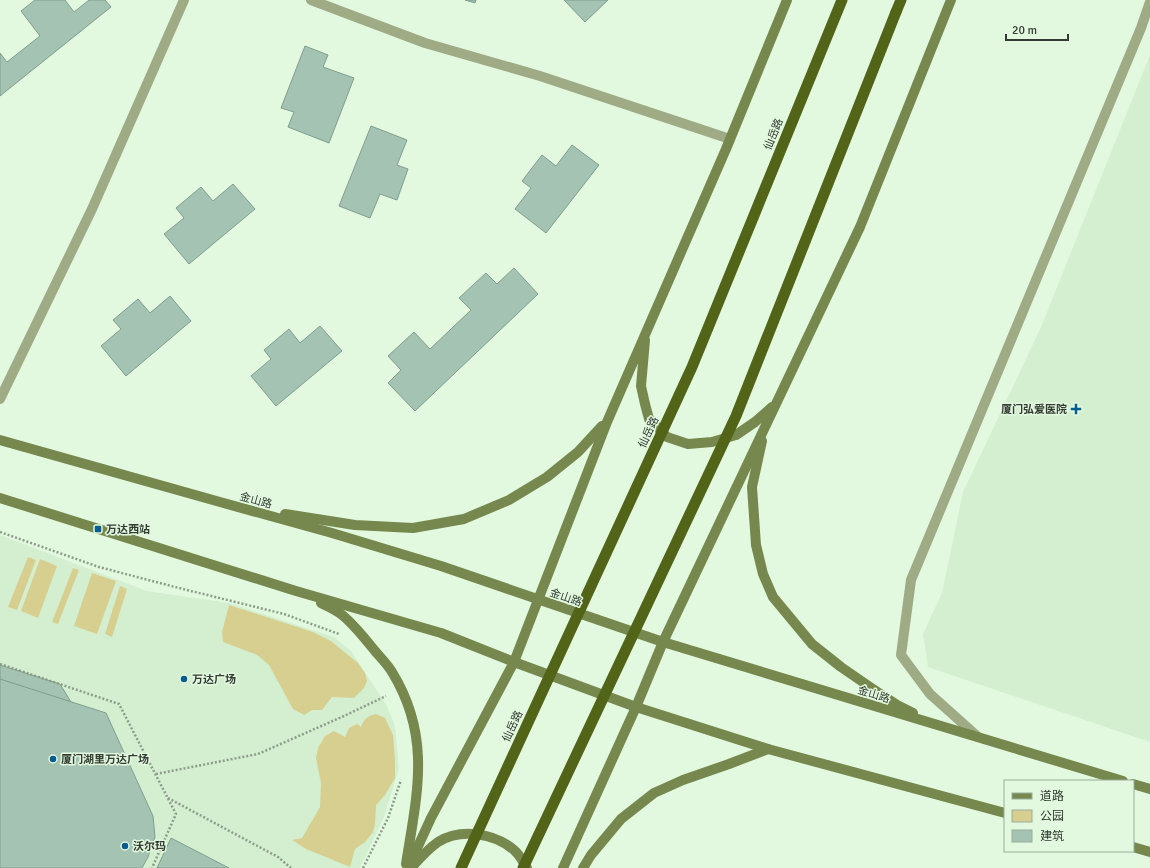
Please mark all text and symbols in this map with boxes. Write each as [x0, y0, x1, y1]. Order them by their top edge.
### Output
scale bar [1006, 16, 1068, 42]
text: 20 m [1012, 23, 1037, 38]
street label: 仙岳路 [761, 116, 786, 152]
place label: 厦门弘爱医院 [1001, 403, 1067, 416]
marker: 厦门弘爱医院 [1070, 403, 1082, 415]
street label: 仙岳路 [636, 415, 661, 450]
street label: 金山路 [238, 490, 273, 511]
place label: 万达西站 [106, 523, 150, 536]
marker: 万达西站 [93, 524, 103, 534]
street label: 金山路 [548, 586, 584, 609]
place label: 万达广场 [192, 673, 236, 686]
marker: 万达广场 [179, 674, 189, 684]
street label: 金山路 [856, 683, 892, 706]
street label: 仙岳路 [500, 709, 525, 744]
place label: 厦门湖里万达广场 [61, 753, 149, 766]
marker: 厦门湖里万达广场 [48, 754, 58, 764]
legend [1004, 780, 1134, 852]
text: 道路 [1040, 789, 1064, 804]
text: 公园 [1040, 809, 1064, 824]
text: 建筑 [1040, 829, 1064, 844]
place label: 沃尔玛 [133, 840, 166, 853]
marker: 沃尔玛 [120, 841, 130, 851]

